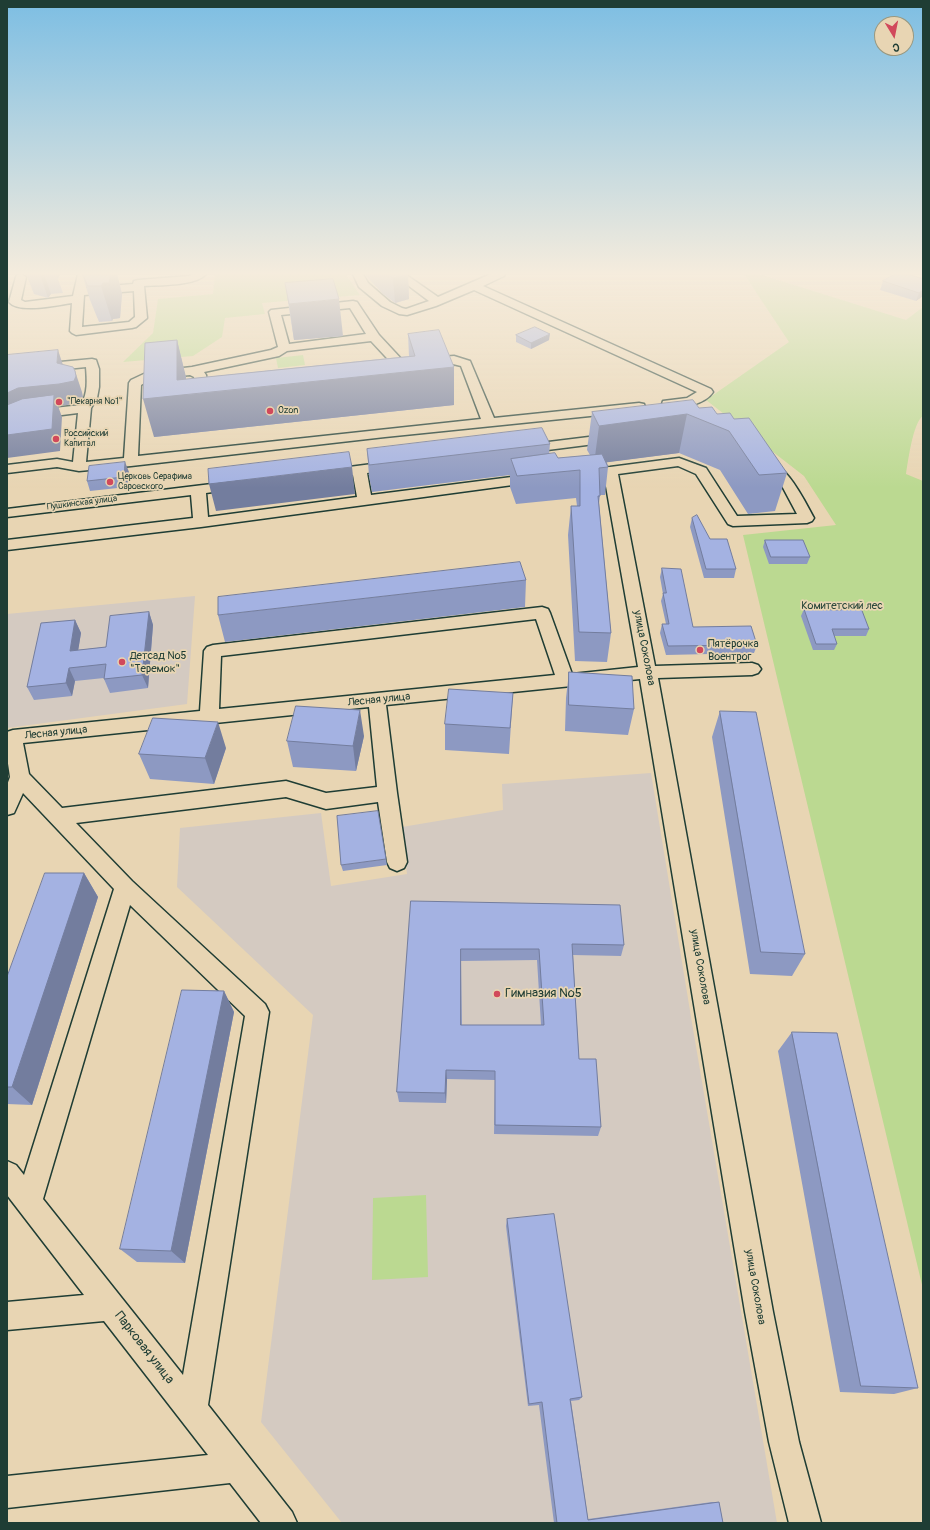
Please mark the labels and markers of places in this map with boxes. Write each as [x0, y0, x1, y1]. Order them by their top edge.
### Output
marker: "Пекарня №1" [54, 397, 64, 407]
place label: "Пекарня №1" [67, 397, 122, 407]
marker: Ozon [265, 406, 275, 416]
place label: Ozon [278, 406, 298, 416]
place label: Российский Капитал [64, 429, 108, 450]
marker: Российский Капитал [51, 434, 61, 444]
place label: Церковь Серафима Саровского [118, 472, 192, 493]
marker: Церковь Серафима Саровского [105, 477, 115, 487]
place label: Пятёрочка Воентрог [708, 637, 759, 663]
marker: Пятёрочка Воентрог [695, 645, 705, 655]
place label: Детсад №5 "Теремок" [130, 649, 187, 675]
marker: Детсад №5 "Теремок" [117, 657, 127, 667]
place label: Гимназия №5 [505, 986, 582, 1002]
marker: Гимназия №5 [492, 989, 502, 999]

